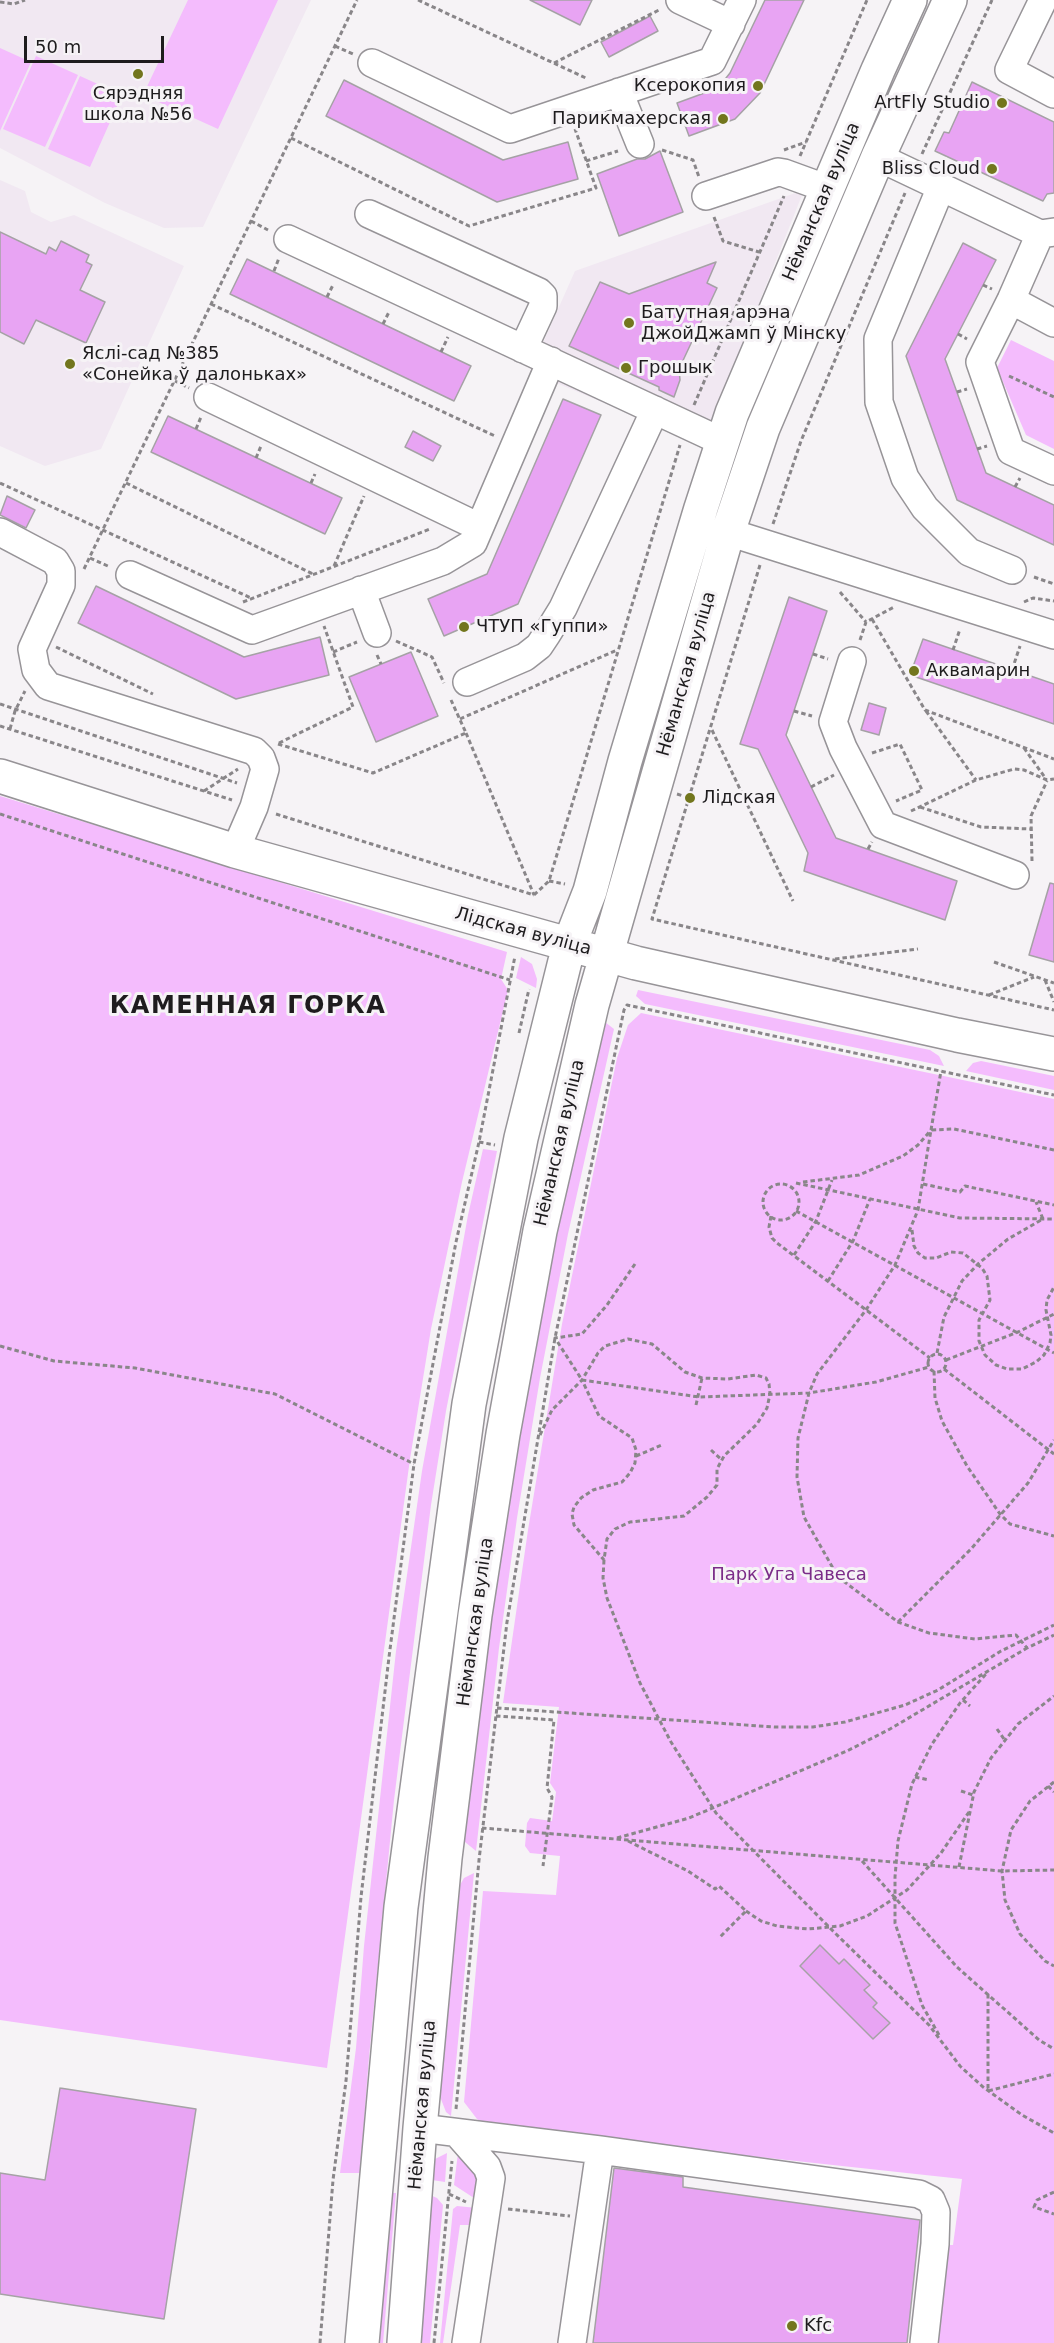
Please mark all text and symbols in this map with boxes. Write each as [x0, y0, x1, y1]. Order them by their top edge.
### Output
scale bar [27, 24, 166, 62]
text: 50 m [35, 36, 81, 57]
marker: Сярэдняя школа №56 [131, 67, 145, 81]
place label: Ксерокопия [634, 75, 746, 97]
marker: Ксерокопия [751, 79, 765, 93]
place label: Сярэдняя школа №56 [84, 83, 192, 125]
place label: ArtFly Studio [874, 92, 990, 114]
marker: ArtFly Studio [995, 96, 1009, 110]
place label: Парикмахерская [552, 108, 711, 130]
marker: Парикмахерская [716, 112, 730, 126]
street label: Нёманская вуліца [779, 119, 865, 285]
place label: Bliss Cloud [882, 158, 980, 180]
marker: Bliss Cloud [985, 162, 999, 176]
place label: Батутная арэна ДжойДжамп ў Мінску [641, 302, 846, 344]
marker: Батутная арэна ДжойДжамп ў Мінску [622, 316, 636, 330]
place label: Яслі-сад №385 «Сонейка ў далоньках» [82, 343, 307, 386]
marker: Яслі-сад №385 «Сонейка ў далоньках» [63, 357, 77, 371]
place label: Грошык [638, 357, 713, 379]
marker: Грошык [619, 361, 633, 375]
street label: Нёманская вуліца [653, 589, 721, 759]
place label: ЧТУП «Гуппи» [476, 616, 608, 638]
marker: ЧТУП «Гуппи» [457, 620, 471, 634]
place label: Аквамарин [926, 660, 1030, 682]
marker: Аквамарин [907, 664, 921, 678]
place label: Лідская [702, 787, 776, 809]
marker: Лідская [683, 791, 697, 805]
street label: Лідская вуліца [452, 903, 594, 961]
district label: КАМЕННАЯ ГОРКА [110, 993, 386, 1021]
street label: Нёманская вуліца [530, 1058, 590, 1228]
street label: Нёманская вуліца [453, 1536, 499, 1708]
park label: Парк Уга Чавеса [711, 1564, 867, 1586]
street label: Нёманская вуліца [405, 2019, 441, 2191]
place label: Kfc [804, 2315, 832, 2337]
marker: Kfc [785, 2319, 799, 2333]

